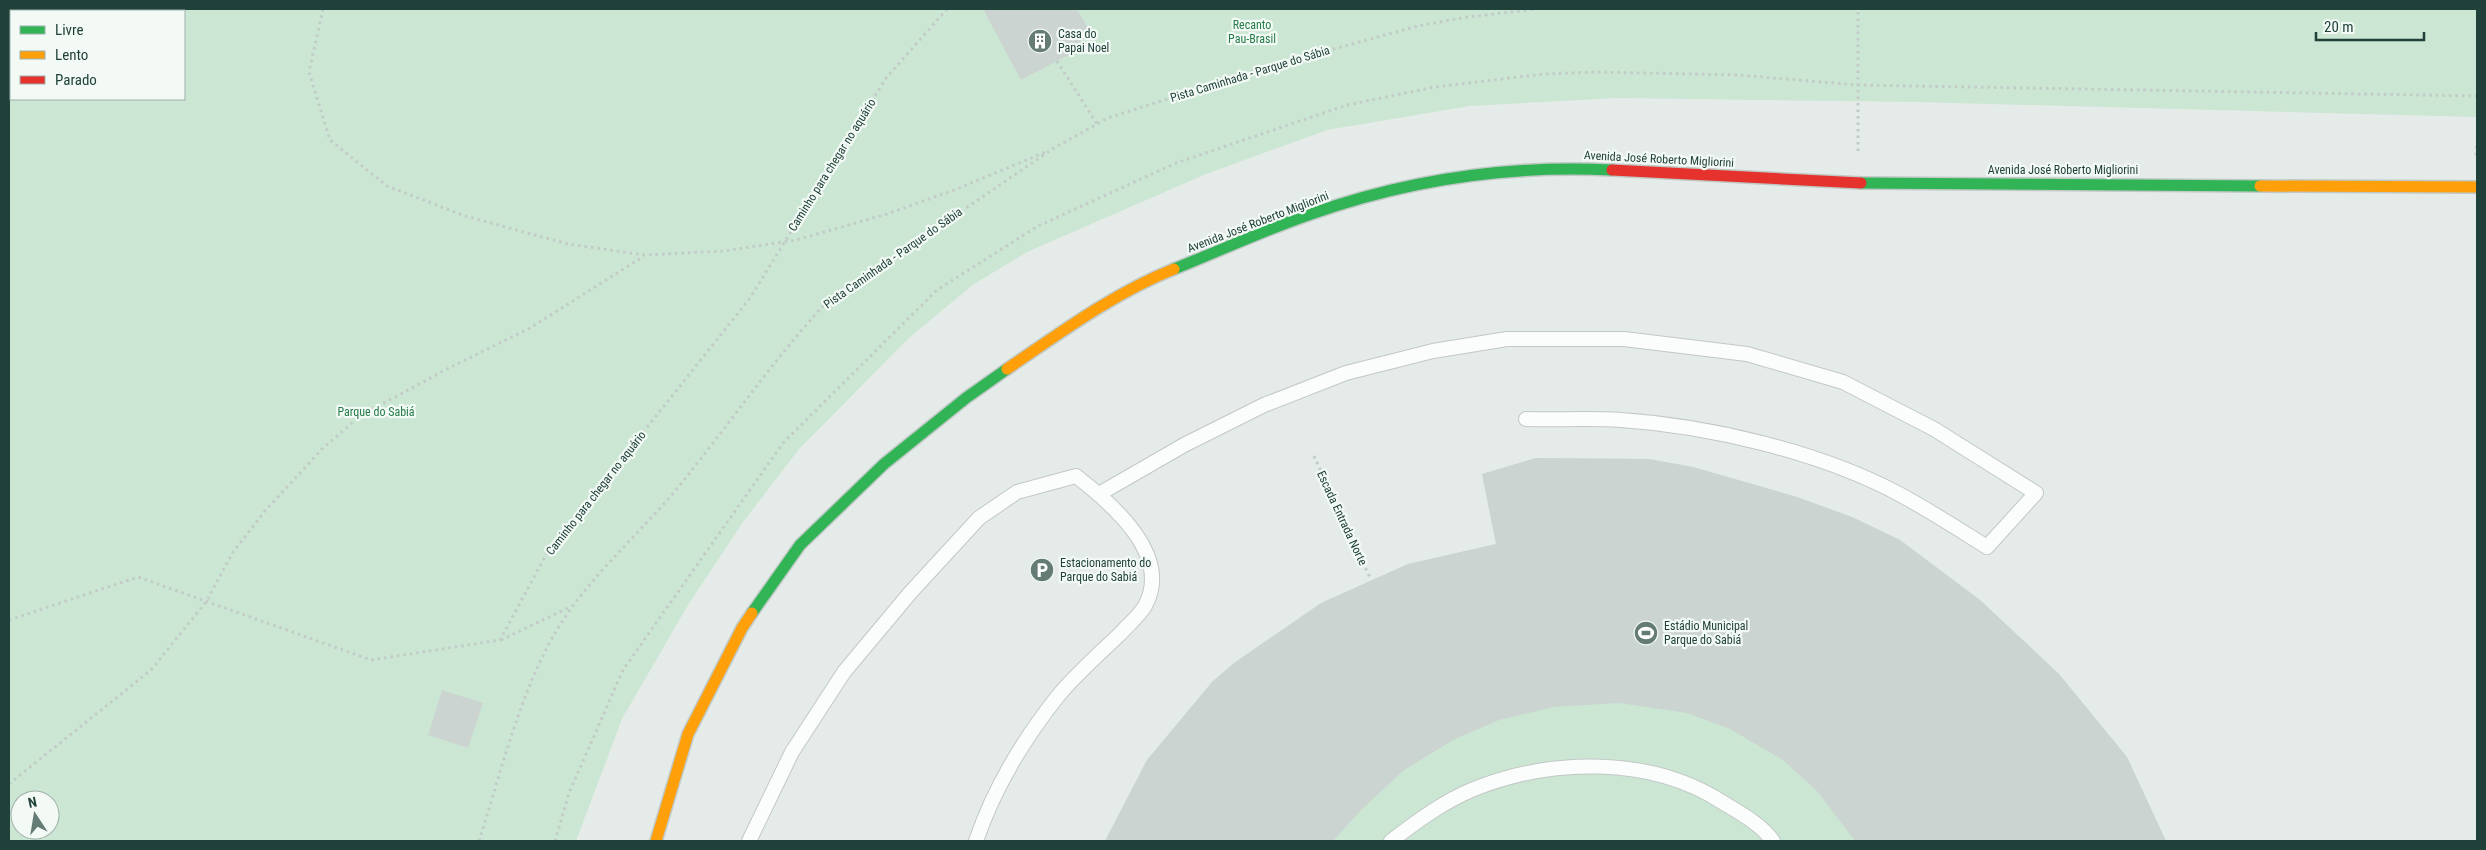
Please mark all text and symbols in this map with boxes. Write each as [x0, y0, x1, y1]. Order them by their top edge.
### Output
legend [10, 10, 185, 100]
scale bar [2316, 10, 2424, 42]
park label: Recanto Pau-Brasil [1228, 18, 1276, 46]
text: 20 m [2324, 18, 2354, 36]
text: Livre [55, 21, 83, 39]
place label: Casa do Papai Noel [1058, 27, 1109, 55]
building icon: Casa do Papai Noel [1027, 28, 1053, 54]
street label: Pista Caminhada - Parque do Sábia [1169, 43, 1332, 105]
text: Lento [55, 46, 88, 64]
text: Parado [55, 71, 97, 89]
street label: Caminho para chegar no aquário [785, 96, 879, 234]
street label: Avenida José Roberto Migliorini [1584, 148, 1734, 170]
street label: Avenida José Roberto Migliorini [1988, 163, 2138, 177]
street label: Avenida José Roberto Migliorini [1185, 189, 1331, 255]
street label: Pista Caminhada - Parque do Sábia [821, 205, 965, 311]
park label: Parque do Sabiá [337, 405, 415, 419]
street label: Caminho para chegar no aquário [543, 428, 649, 558]
street label: Escada Entrada Norte [1314, 468, 1370, 568]
place label: Estacionamento do Parque do Sabiá [1060, 556, 1151, 584]
parking icon: Estacionamento do Parque do Sabiá [1029, 557, 1055, 583]
place label: Estádio Municipal Parque do Sabiá [1664, 619, 1748, 647]
sports icon: Estádio Municipal Parque do Sabiá [1633, 620, 1659, 646]
north arrow [10, 790, 60, 840]
text: N [26, 794, 38, 811]

